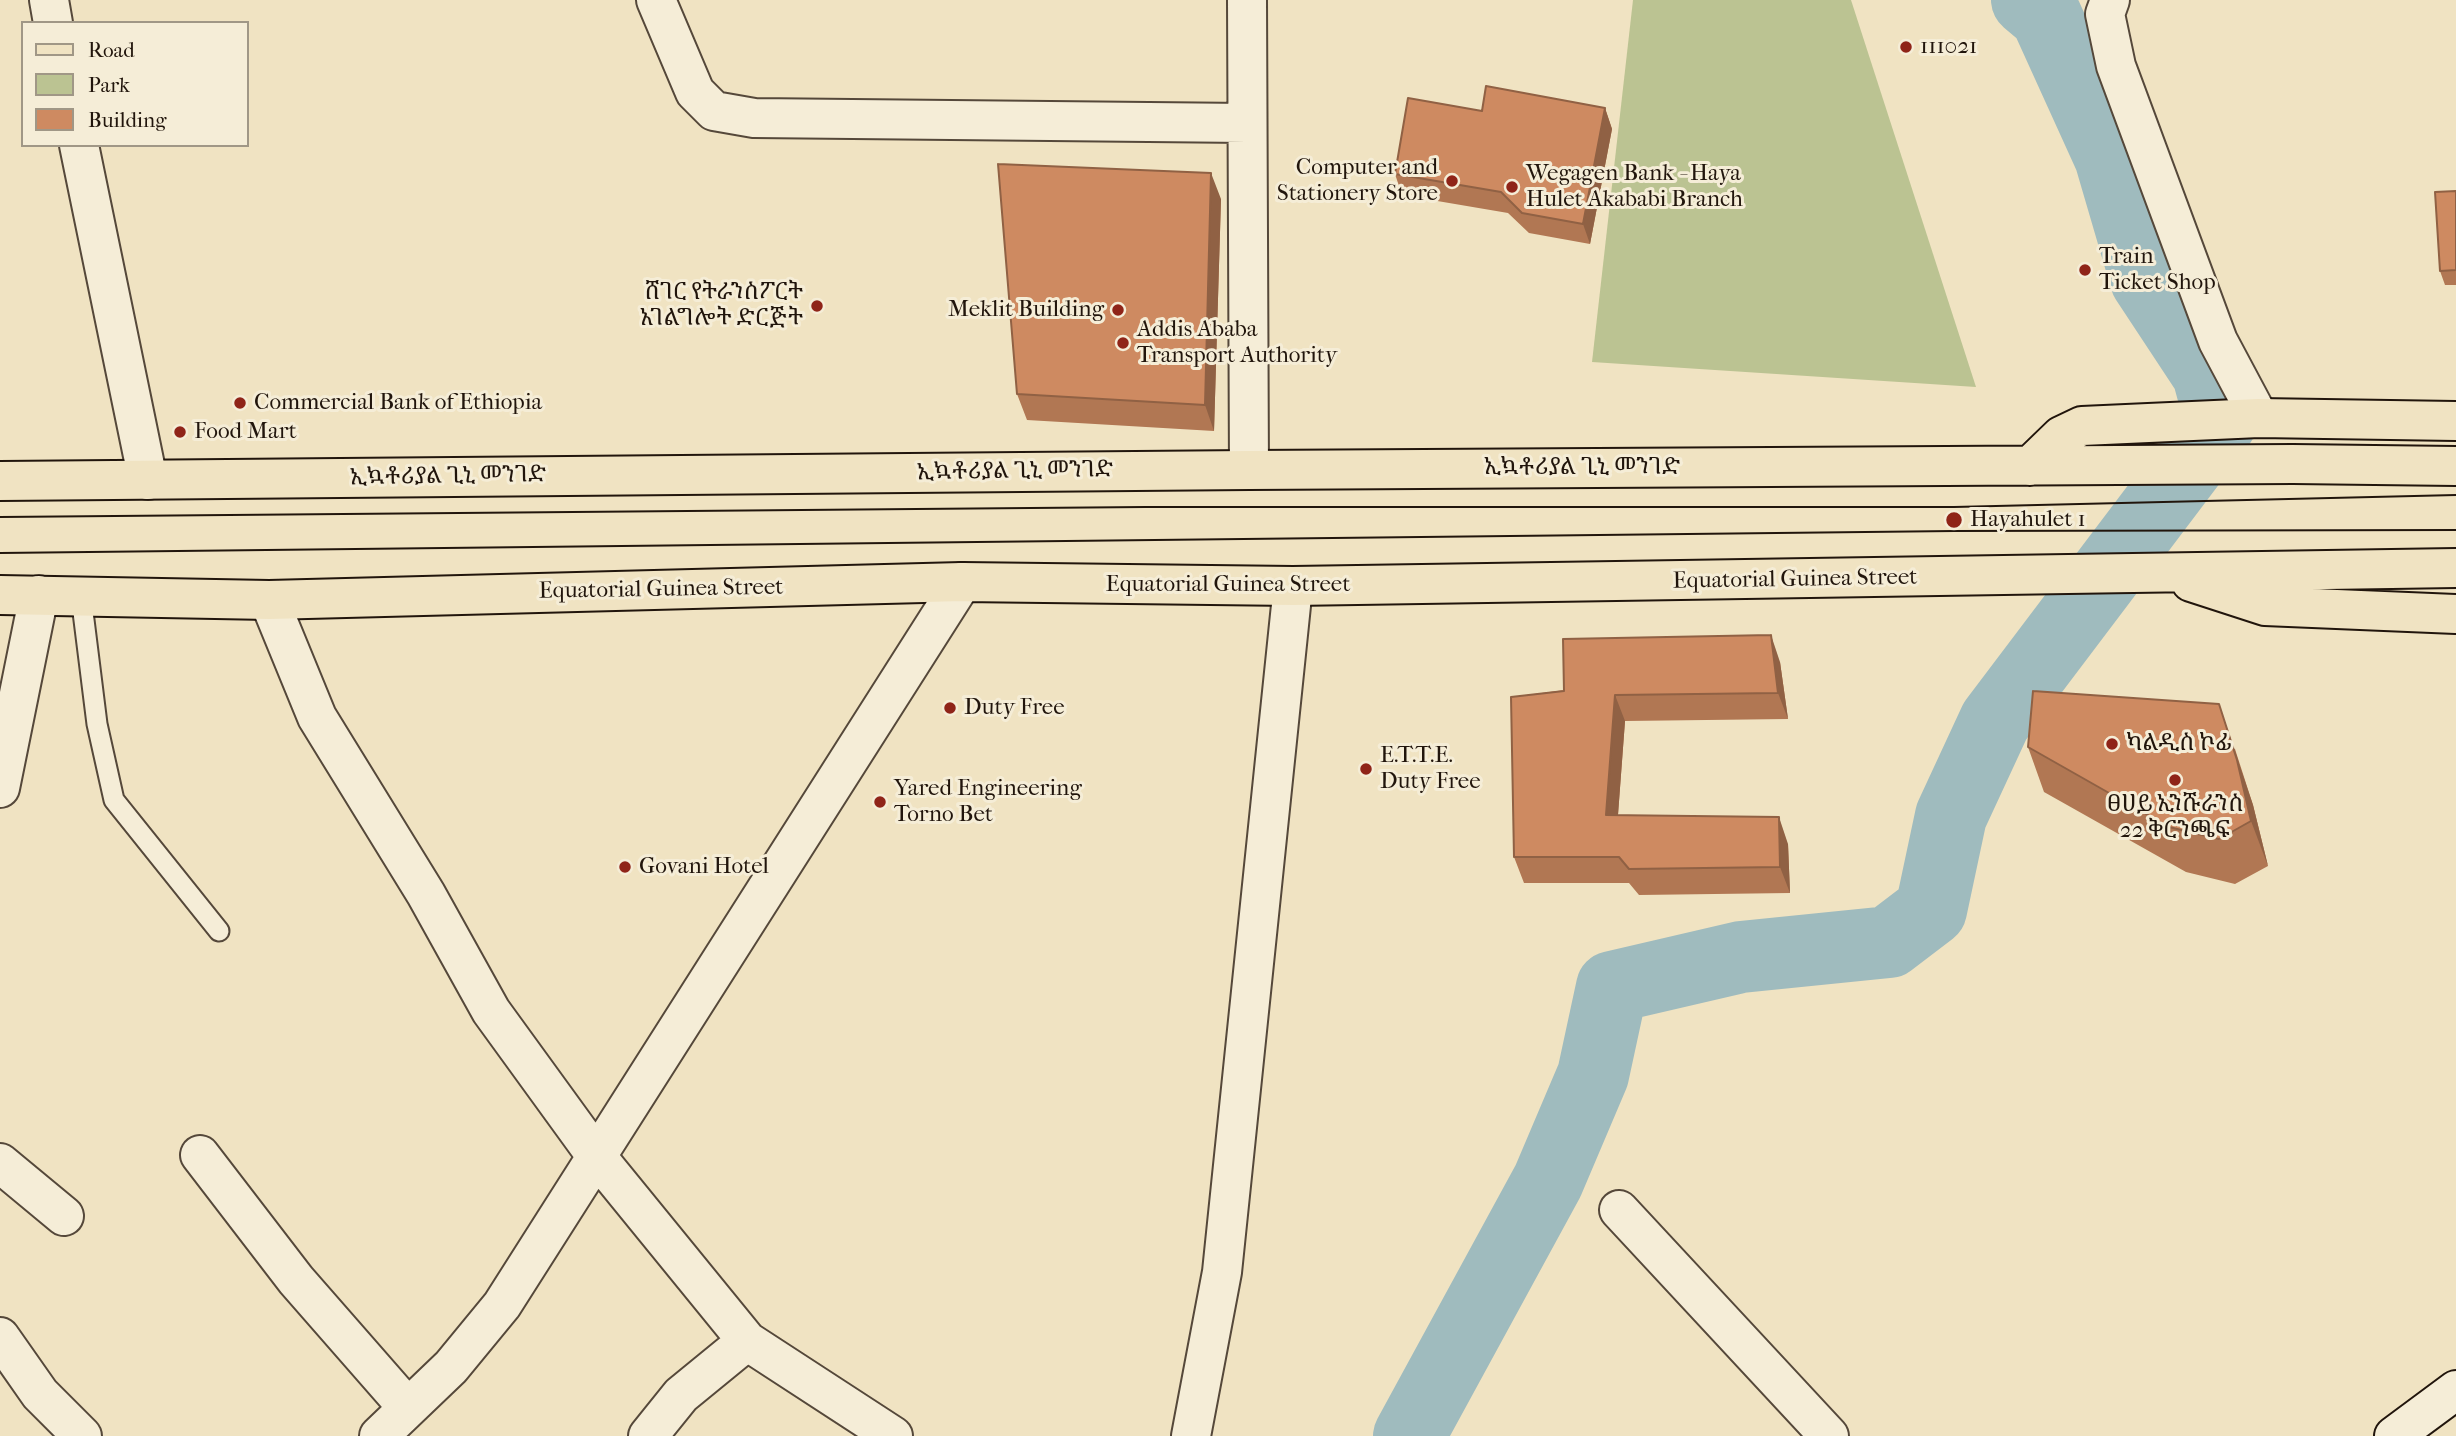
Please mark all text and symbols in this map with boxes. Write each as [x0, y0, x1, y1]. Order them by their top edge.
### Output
legend [21, 21, 248, 147]
place label: 111021 [1920, 33, 1977, 61]
text: Road [88, 38, 135, 62]
marker: 111021 [1898, 39, 1914, 55]
text: Park [88, 73, 130, 97]
text: Building [88, 108, 166, 132]
place label: Computer and Stationery Store [1277, 154, 1438, 208]
place label: Wegagen Bank - Haya Hulet Akababi Branch [1526, 160, 1743, 214]
marker: Computer and Stationery Store [1444, 173, 1460, 189]
marker: Wegagen Bank - Haya Hulet Akababi Branch [1504, 179, 1520, 195]
place label: Train Ticket Shop [2099, 243, 2216, 297]
marker: Train Ticket Shop [2077, 262, 2093, 278]
place label: ሸገር የትራንስፖርት አገልግሎት ድርጅት [640, 279, 803, 333]
place label: Meklit Building [948, 296, 1104, 324]
marker: ሸገር የትራንስፖርት አገልግሎት ድርጅት [809, 298, 825, 314]
marker: Meklit Building [1110, 302, 1126, 318]
place label: Addis Ababa Transport Authority [1137, 316, 1337, 370]
marker: Addis Ababa Transport Authority [1115, 335, 1131, 351]
place label: Commercial Bank of Ethiopia [254, 389, 542, 417]
marker: Commercial Bank of Ethiopia [232, 395, 248, 411]
place label: Food Mart [194, 418, 297, 446]
marker: Food Mart [172, 424, 188, 440]
street label: ኢኳቶሪያል ጊኒ መንገድ [1484, 454, 1680, 482]
street label: ኢኳቶሪያል ጊኒ መንገድ [917, 456, 1113, 488]
street label: ኢኳቶሪያል ጊኒ መንገድ [350, 461, 546, 493]
place label: Hayahulet 1 [1970, 506, 2086, 534]
marker: Hayahulet 1 [1944, 510, 1964, 530]
street label: Equatorial Guinea Street [1672, 564, 1918, 596]
street label: Equatorial Guinea Street [1106, 571, 1350, 599]
street label: Equatorial Guinea Street [538, 574, 784, 606]
place label: Duty Free [964, 694, 1065, 722]
marker: Duty Free [942, 700, 958, 716]
place label: ካልዲስ ኮፊ [2126, 730, 2231, 758]
marker: ካልዲስ ኮፊ [2104, 736, 2120, 752]
place label: E.T.T.E. Duty Free [1380, 742, 1481, 796]
marker: E.T.T.E. Duty Free [1358, 761, 1374, 777]
marker: ፀሀይ ኢንሹራንስ 22 ቅርንጫፍ [2167, 772, 2183, 788]
place label: Yared Engineering Torno Bet [894, 775, 1082, 829]
place label: ፀሀይ ኢንሹራንስ 22 ቅርንጫፍ [2107, 791, 2243, 845]
marker: Yared Engineering Torno Bet [872, 794, 888, 810]
place label: Govani Hotel [639, 853, 769, 881]
marker: Govani Hotel [617, 859, 633, 875]

